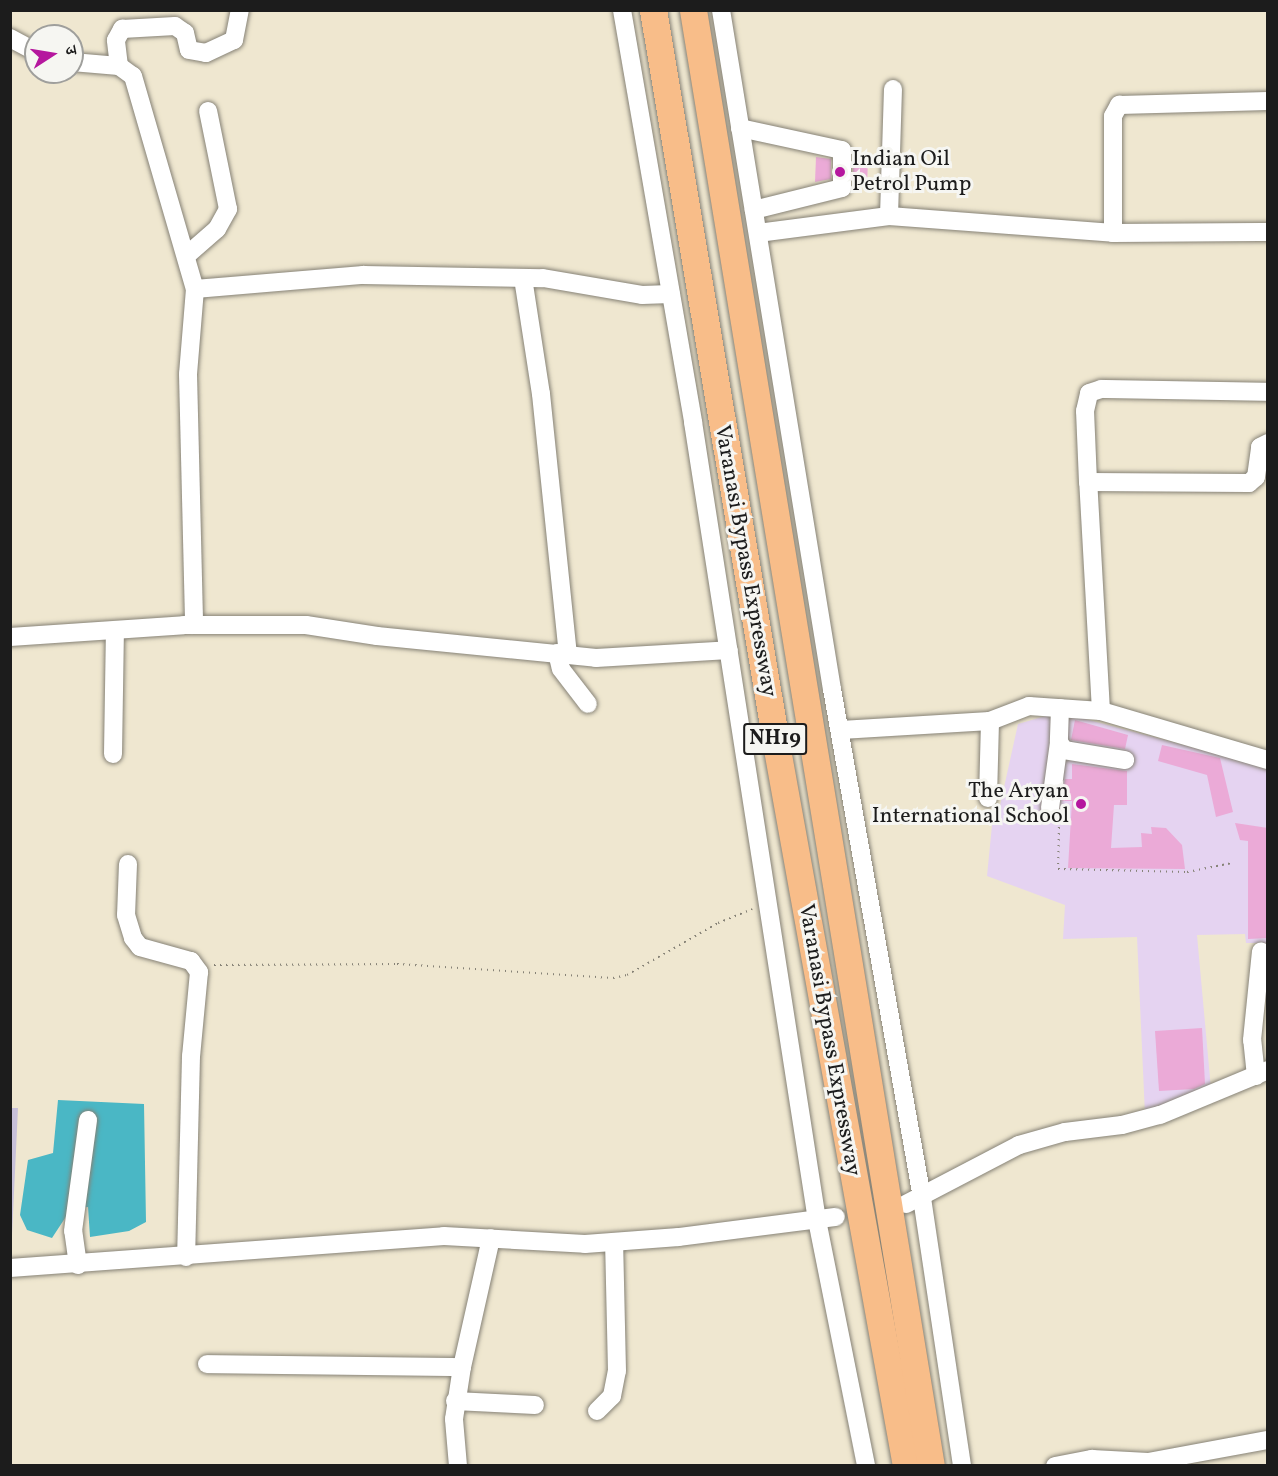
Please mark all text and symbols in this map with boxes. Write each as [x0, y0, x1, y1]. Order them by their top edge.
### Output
north arrow [24, 24, 84, 84]
text: उ [58, 44, 81, 57]
place label: Indian Oil Petrol Pump [852, 146, 971, 198]
marker: Indian Oil Petrol Pump [833, 165, 847, 179]
street label: Varanasi Bypass Expressway [708, 423, 782, 699]
road number: NH19 [742, 721, 808, 757]
place label: The Aryan International School [872, 778, 1069, 830]
marker: The Aryan International School [1074, 797, 1088, 811]
street label: Varanasi Bypass Expressway [792, 902, 866, 1178]

